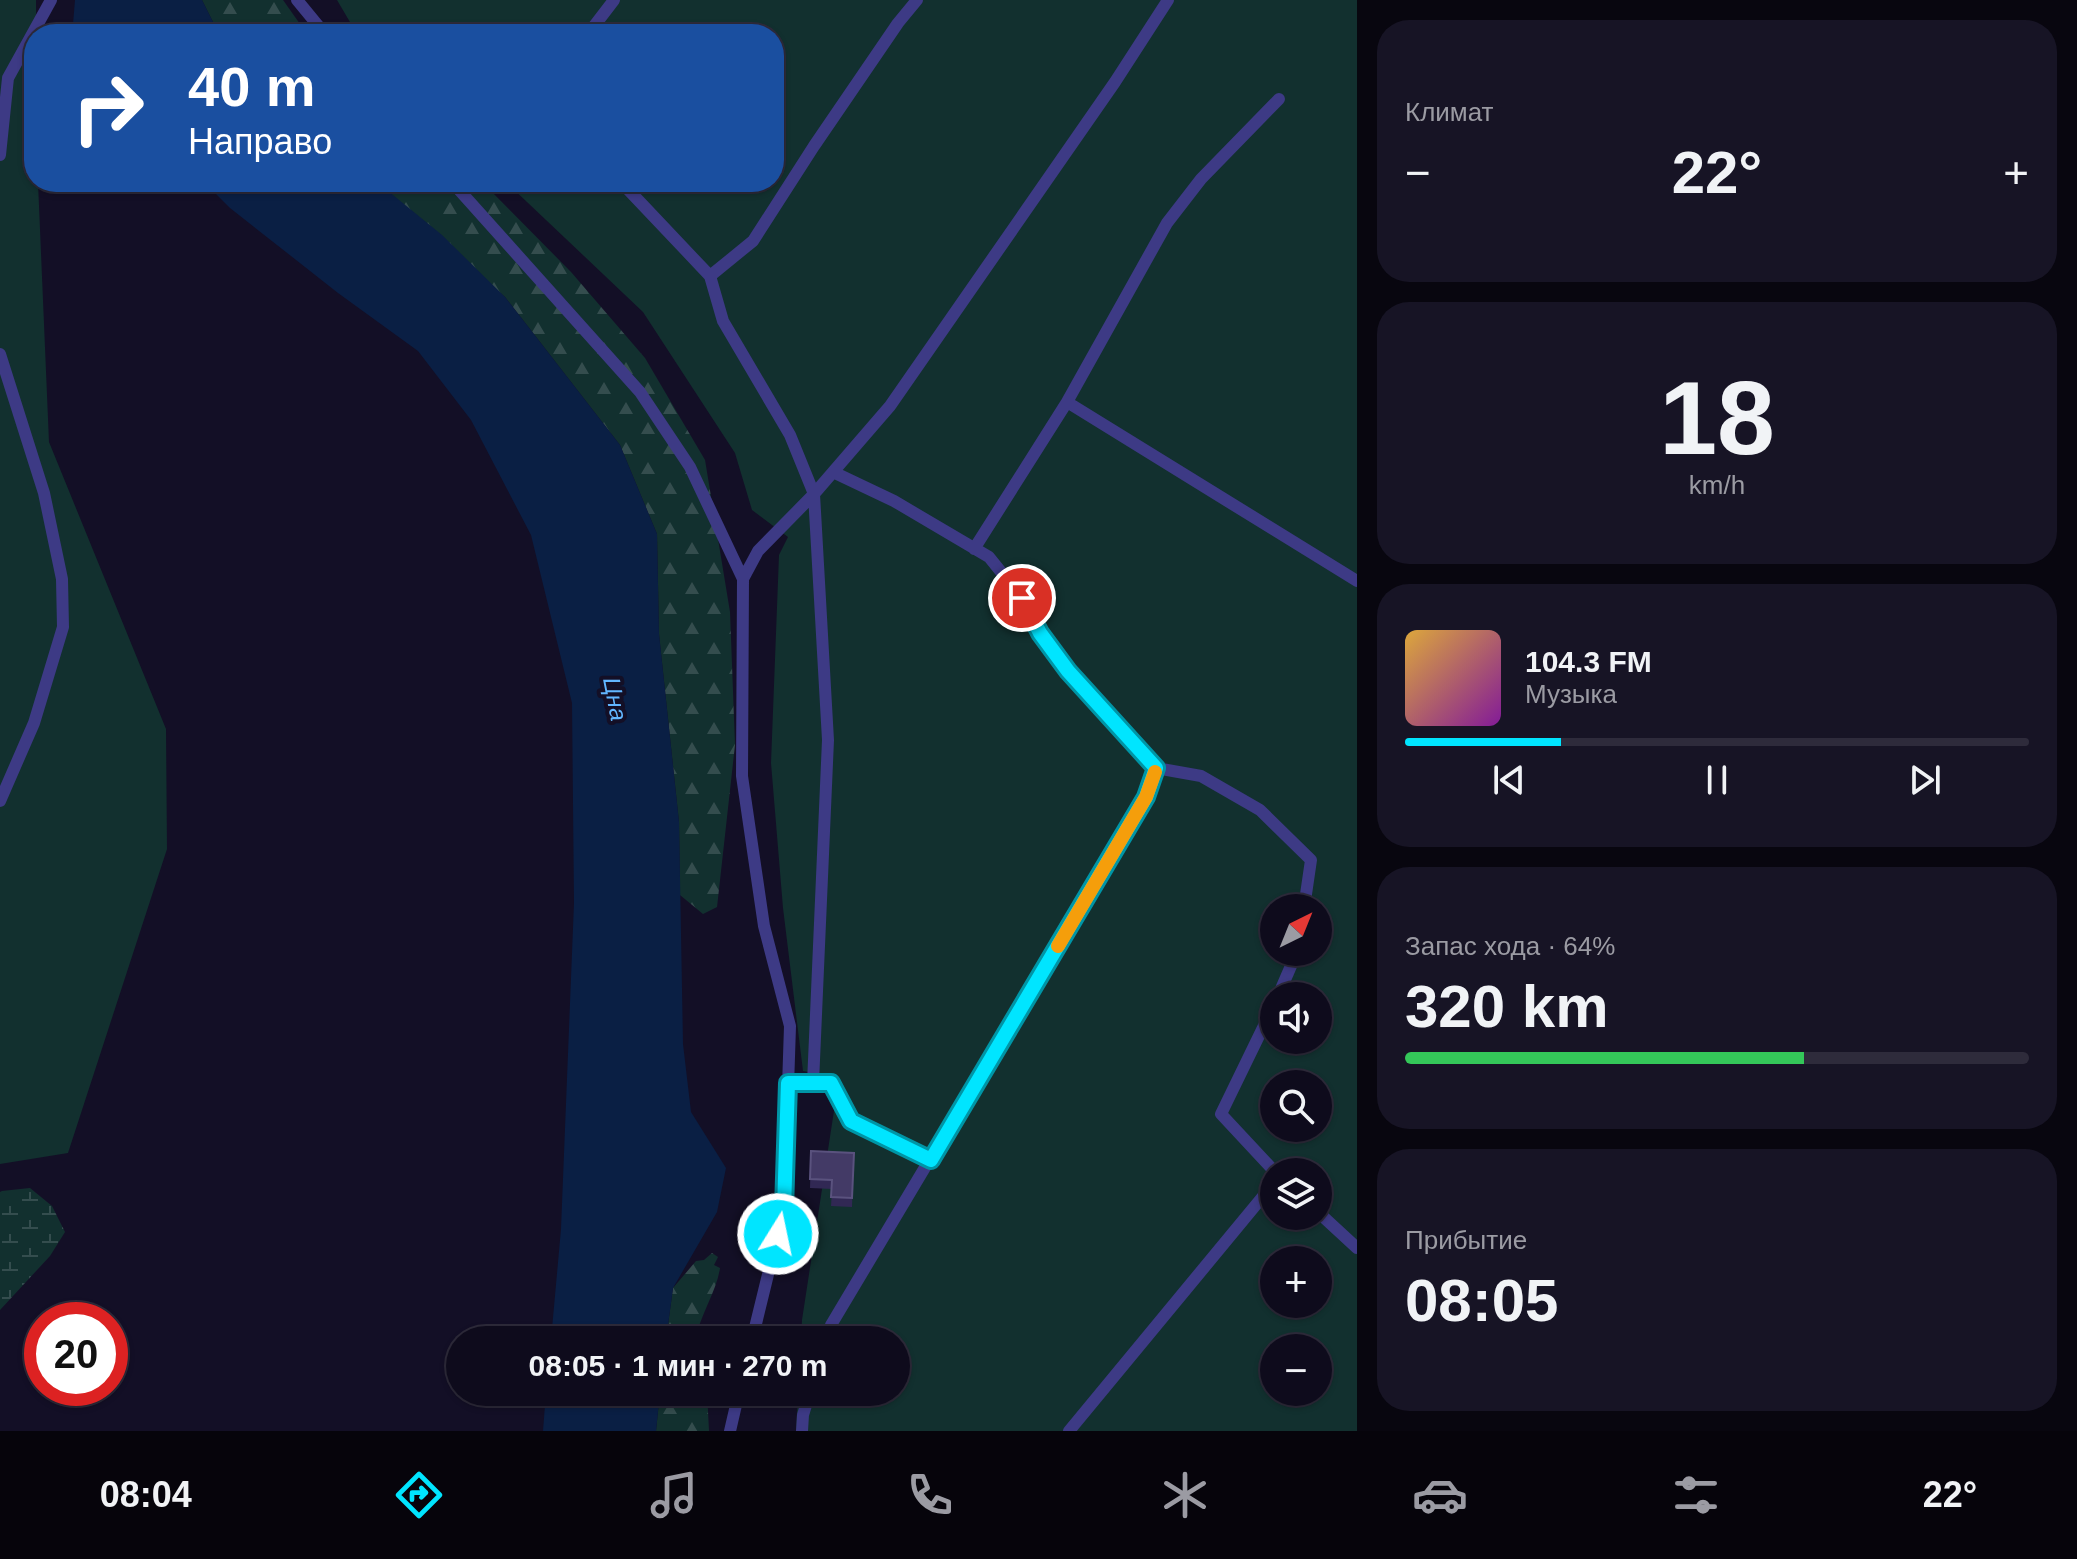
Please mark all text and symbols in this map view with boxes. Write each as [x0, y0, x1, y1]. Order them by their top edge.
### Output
text: 40 m [188, 55, 316, 118]
icon: right [56, 56, 160, 160]
text: Климат [1405, 97, 1494, 127]
text: Направо [188, 121, 332, 162]
text: 22° [1672, 139, 1762, 206]
text: − [1405, 148, 1431, 197]
text: + [2003, 148, 2029, 197]
text: 18 [1659, 360, 1775, 476]
text: km/h [1689, 470, 1745, 500]
pin [988, 564, 1056, 632]
icon: arrive [1000, 576, 1044, 620]
text: 104.3 FM [1525, 645, 1652, 678]
water label: Цна [598, 675, 633, 723]
text: Музыка [1525, 679, 1617, 709]
icon: previous [1487, 758, 1531, 802]
icon: pause [1695, 758, 1739, 802]
icon: next [1903, 758, 1947, 802]
north arrow [1260, 894, 1332, 966]
map controls [1260, 894, 1332, 1406]
text: Запас хода · 64% [1405, 931, 1615, 961]
text: 320 km [1405, 973, 1609, 1040]
button: sound [1260, 982, 1332, 1054]
button: search [1260, 1070, 1332, 1142]
button: layers [1260, 1158, 1332, 1230]
position arrow [736, 1192, 820, 1276]
text: Прибытие [1405, 1225, 1527, 1255]
button: + [1260, 1246, 1332, 1318]
text: 08:05 [1405, 1267, 1558, 1334]
speed limit sign: 20 [24, 1302, 128, 1406]
button: − [1260, 1334, 1332, 1406]
text: 08:05 · 1 мин · 270 m [529, 1349, 827, 1382]
icon: directions [391, 1467, 447, 1523]
icon: music [646, 1467, 702, 1523]
icon: phone [902, 1467, 958, 1523]
icon: climate [1157, 1467, 1213, 1523]
icon: car [1412, 1467, 1468, 1523]
icon: filters [1668, 1467, 1724, 1523]
text: 08:04 [100, 1474, 192, 1515]
text: 22° [1923, 1474, 1977, 1515]

